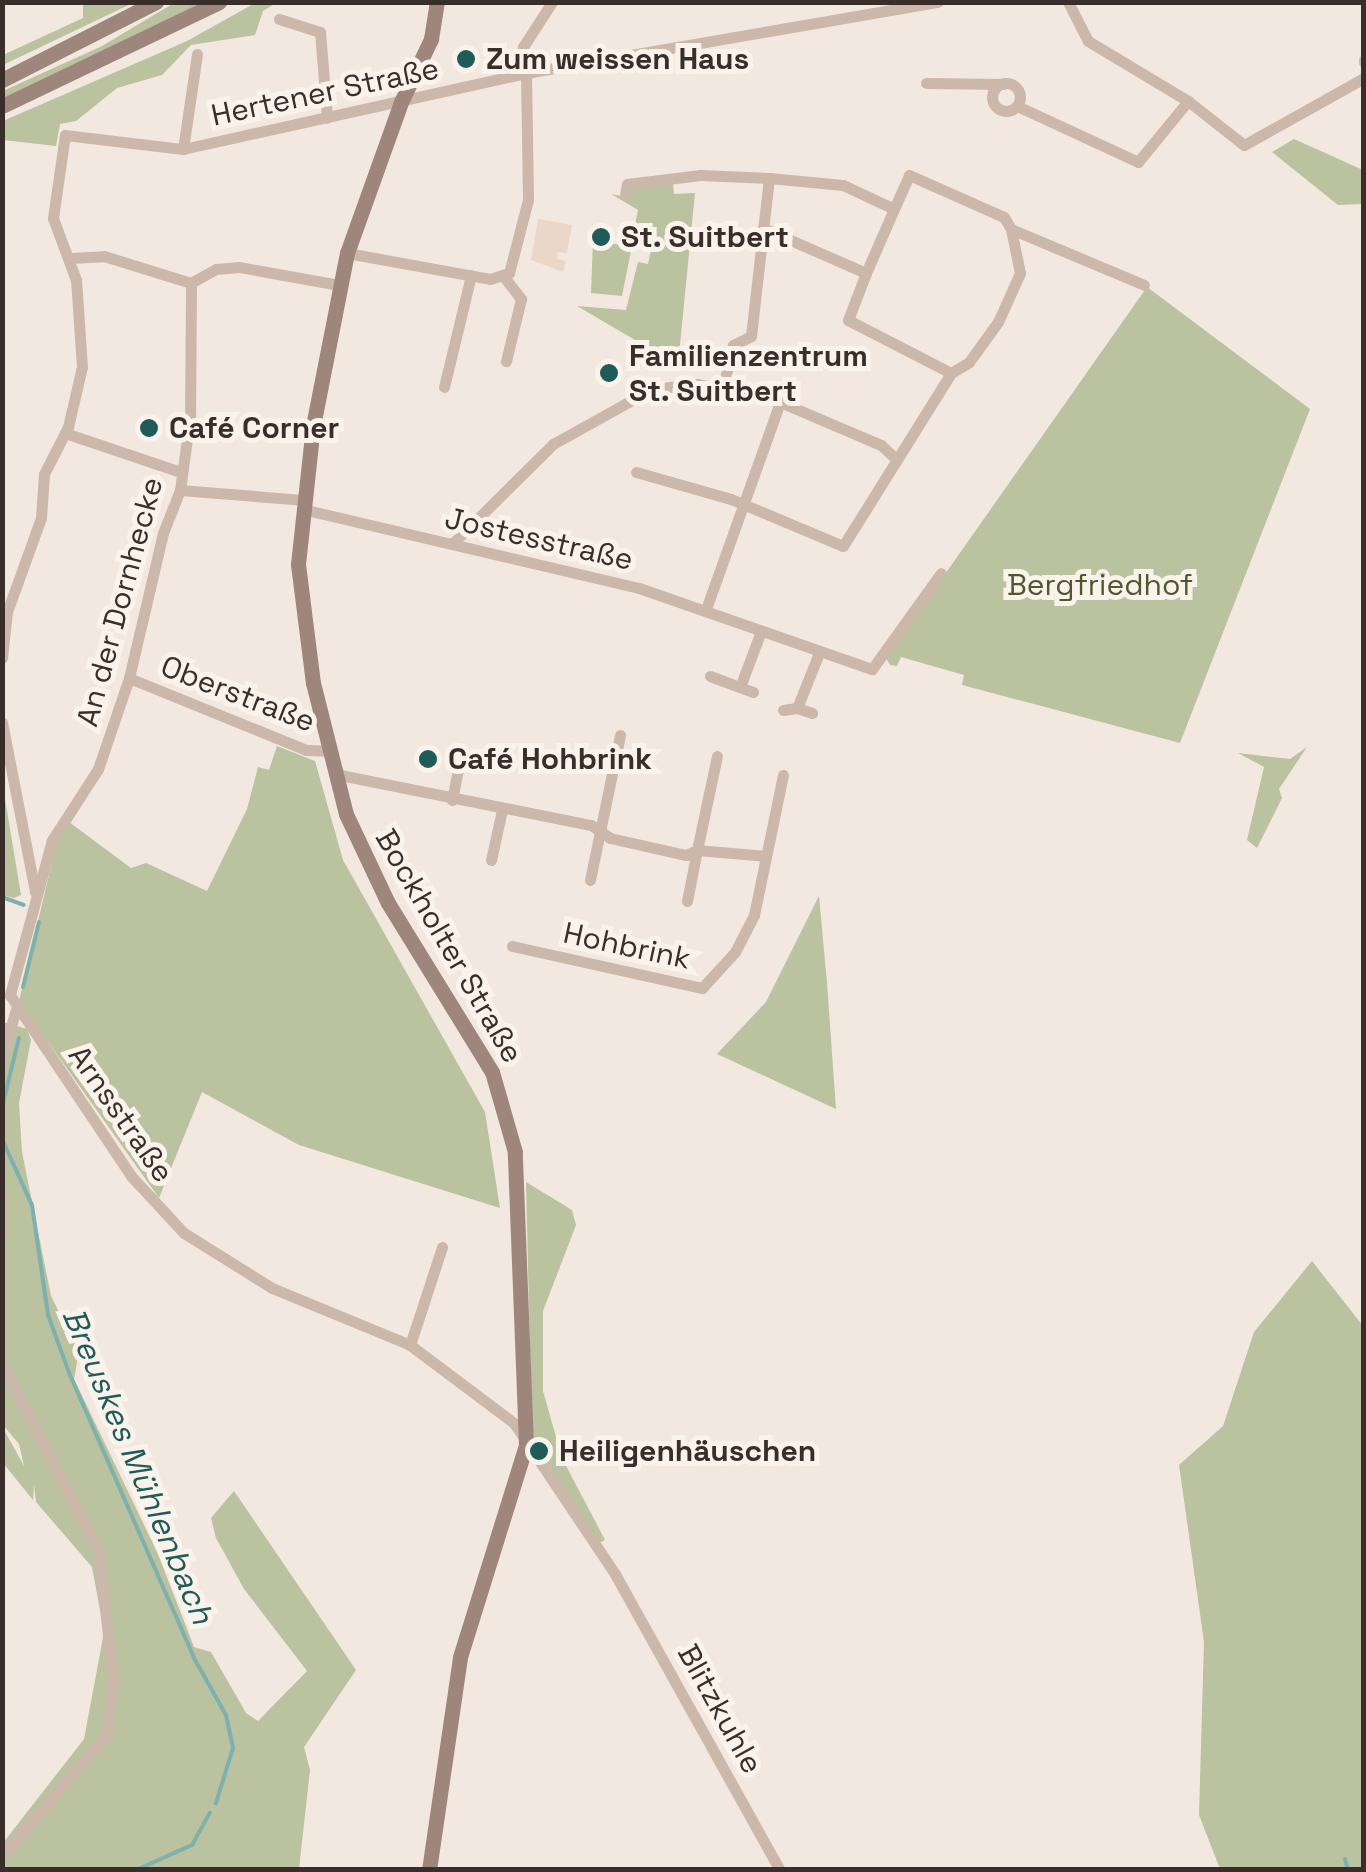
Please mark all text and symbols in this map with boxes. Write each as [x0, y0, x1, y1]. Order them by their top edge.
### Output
place label: Zum weissen Haus [486, 41, 749, 77]
marker: Zum weissen Haus [455, 48, 477, 70]
street label: Hertener Straße [208, 50, 442, 134]
place label: St. Suitbert [621, 219, 790, 255]
marker: St. Suitbert [590, 226, 612, 248]
place label: Familienzentrum St. Suitbert [629, 338, 868, 408]
marker: Familienzentrum St. Suitbert [598, 362, 620, 384]
place label: Café Corner [169, 410, 339, 446]
marker: Café Corner [138, 417, 160, 439]
street label: An der Dornhecke [69, 473, 171, 731]
street label: Jostesstraße [442, 500, 636, 578]
park label: Bergfriedhof [1007, 567, 1193, 603]
street label: Oberstraße [156, 648, 320, 740]
place label: Café Hohbrink [448, 741, 652, 777]
marker: Café Hohbrink [417, 748, 439, 770]
street label: Bockholter Straße [368, 823, 530, 1069]
street label: Hohbrink [560, 915, 694, 977]
street label: Arnsstraße [61, 1039, 181, 1189]
water label: Breuskes Mühlenbach [54, 1302, 222, 1630]
place label: Heiligenhäuschen [559, 1433, 816, 1469]
marker: Heiligenhäuschen [528, 1440, 550, 1462]
street label: Blitzkuhle [670, 1638, 770, 1780]

